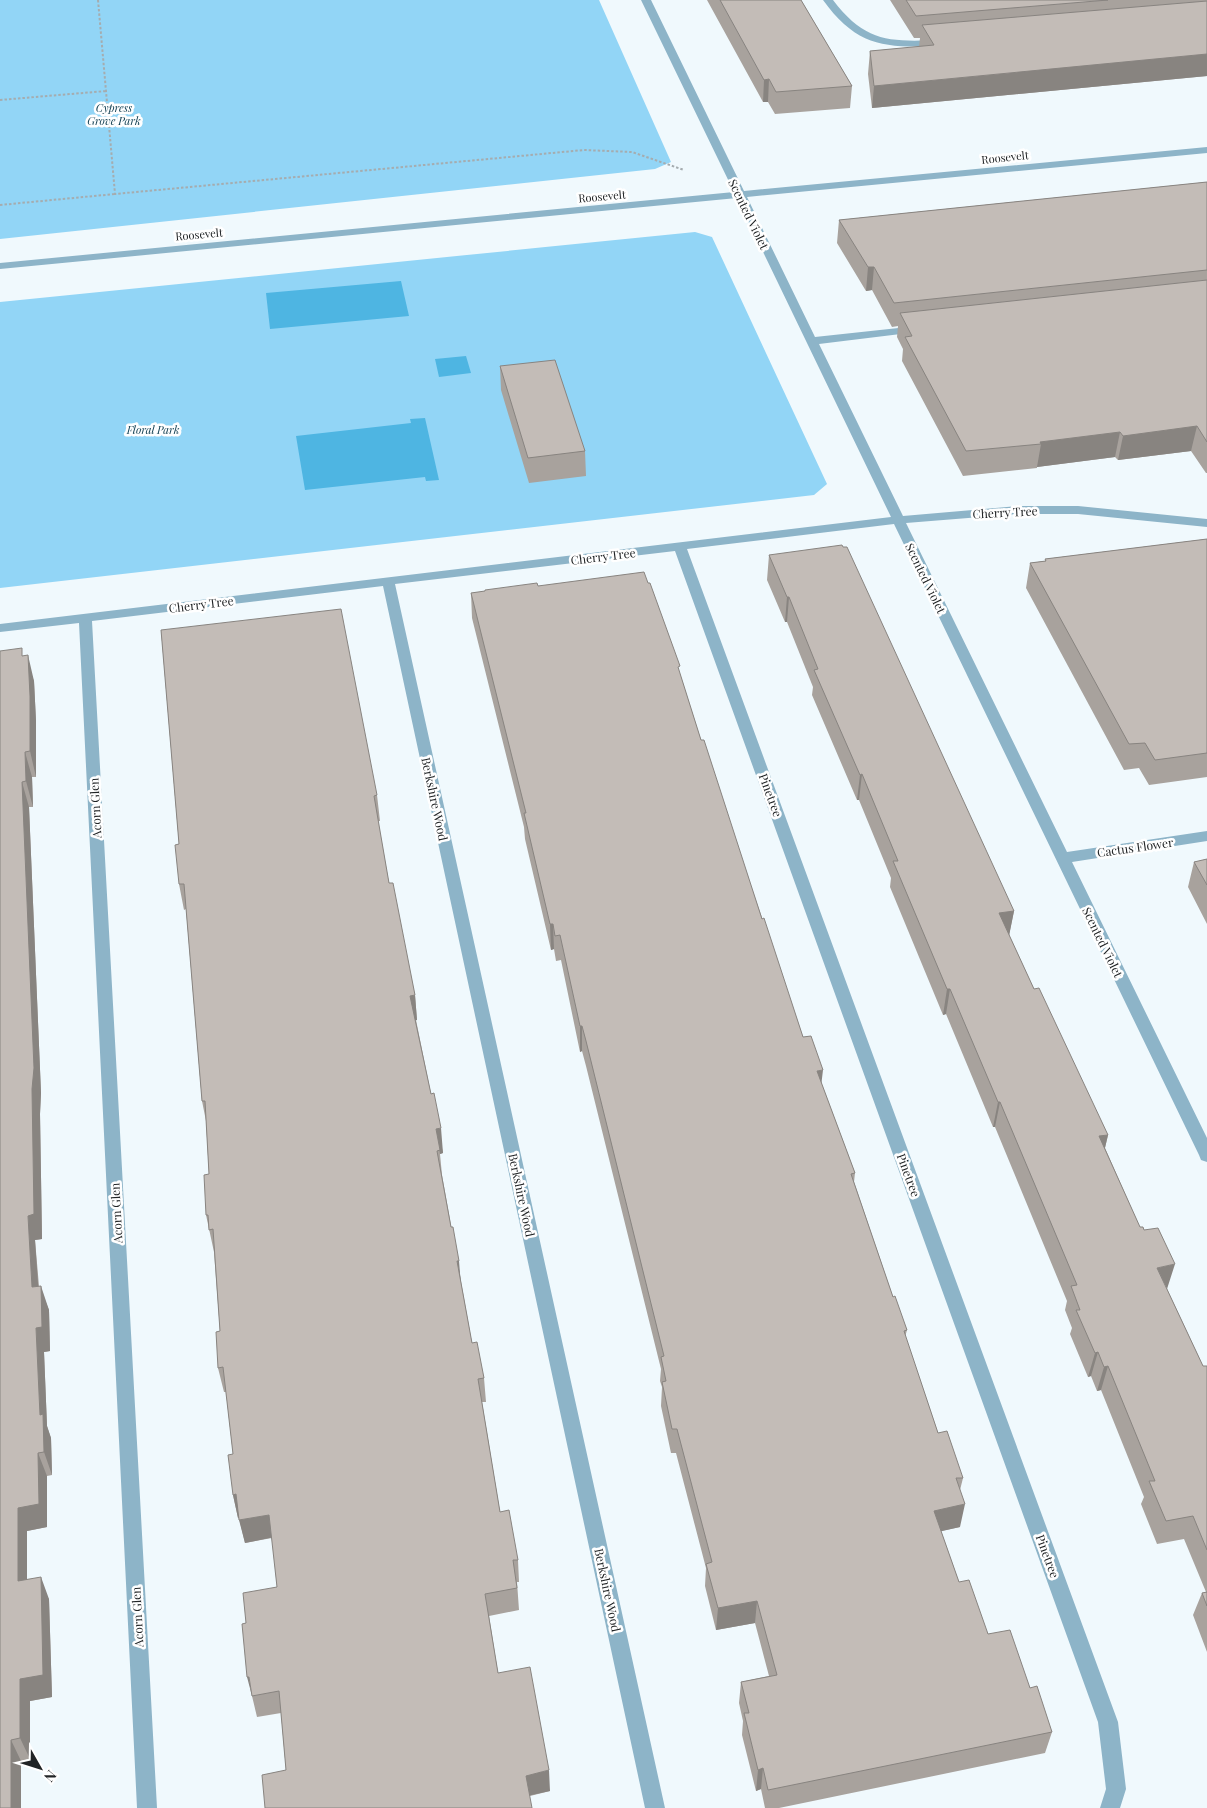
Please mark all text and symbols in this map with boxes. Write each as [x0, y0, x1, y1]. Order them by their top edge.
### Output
park label: Cypress Grove Park [87, 100, 141, 128]
street label: Roosevelt [981, 147, 1030, 167]
street label: Scented Violet [725, 176, 773, 252]
street label: Roosevelt [578, 186, 626, 206]
street label: Roosevelt [175, 224, 223, 244]
park label: Floral Park [126, 422, 180, 437]
street label: Cherry Tree [972, 502, 1038, 522]
street label: Scented Violet [902, 540, 950, 616]
street label: Cherry Tree [570, 544, 636, 568]
street label: Cherry Tree [168, 592, 234, 616]
street label: Berkshire Wood [418, 756, 452, 842]
street label: Pinetree [756, 771, 786, 819]
street label: Acorn Glen [85, 777, 105, 840]
street label: Cactus Flower [1096, 834, 1175, 860]
street label: Scented Violet [1079, 904, 1127, 980]
street label: Pinetree [894, 1151, 924, 1199]
street label: Berkshire Wood [505, 1152, 539, 1238]
street label: Acorn Glen [106, 1182, 126, 1245]
street label: Pinetree [1033, 1532, 1063, 1580]
street label: Berkshire Wood [591, 1547, 625, 1633]
street label: Acorn Glen [127, 1586, 147, 1649]
north arrow [15, 1743, 65, 1793]
text: N [40, 1767, 61, 1786]

